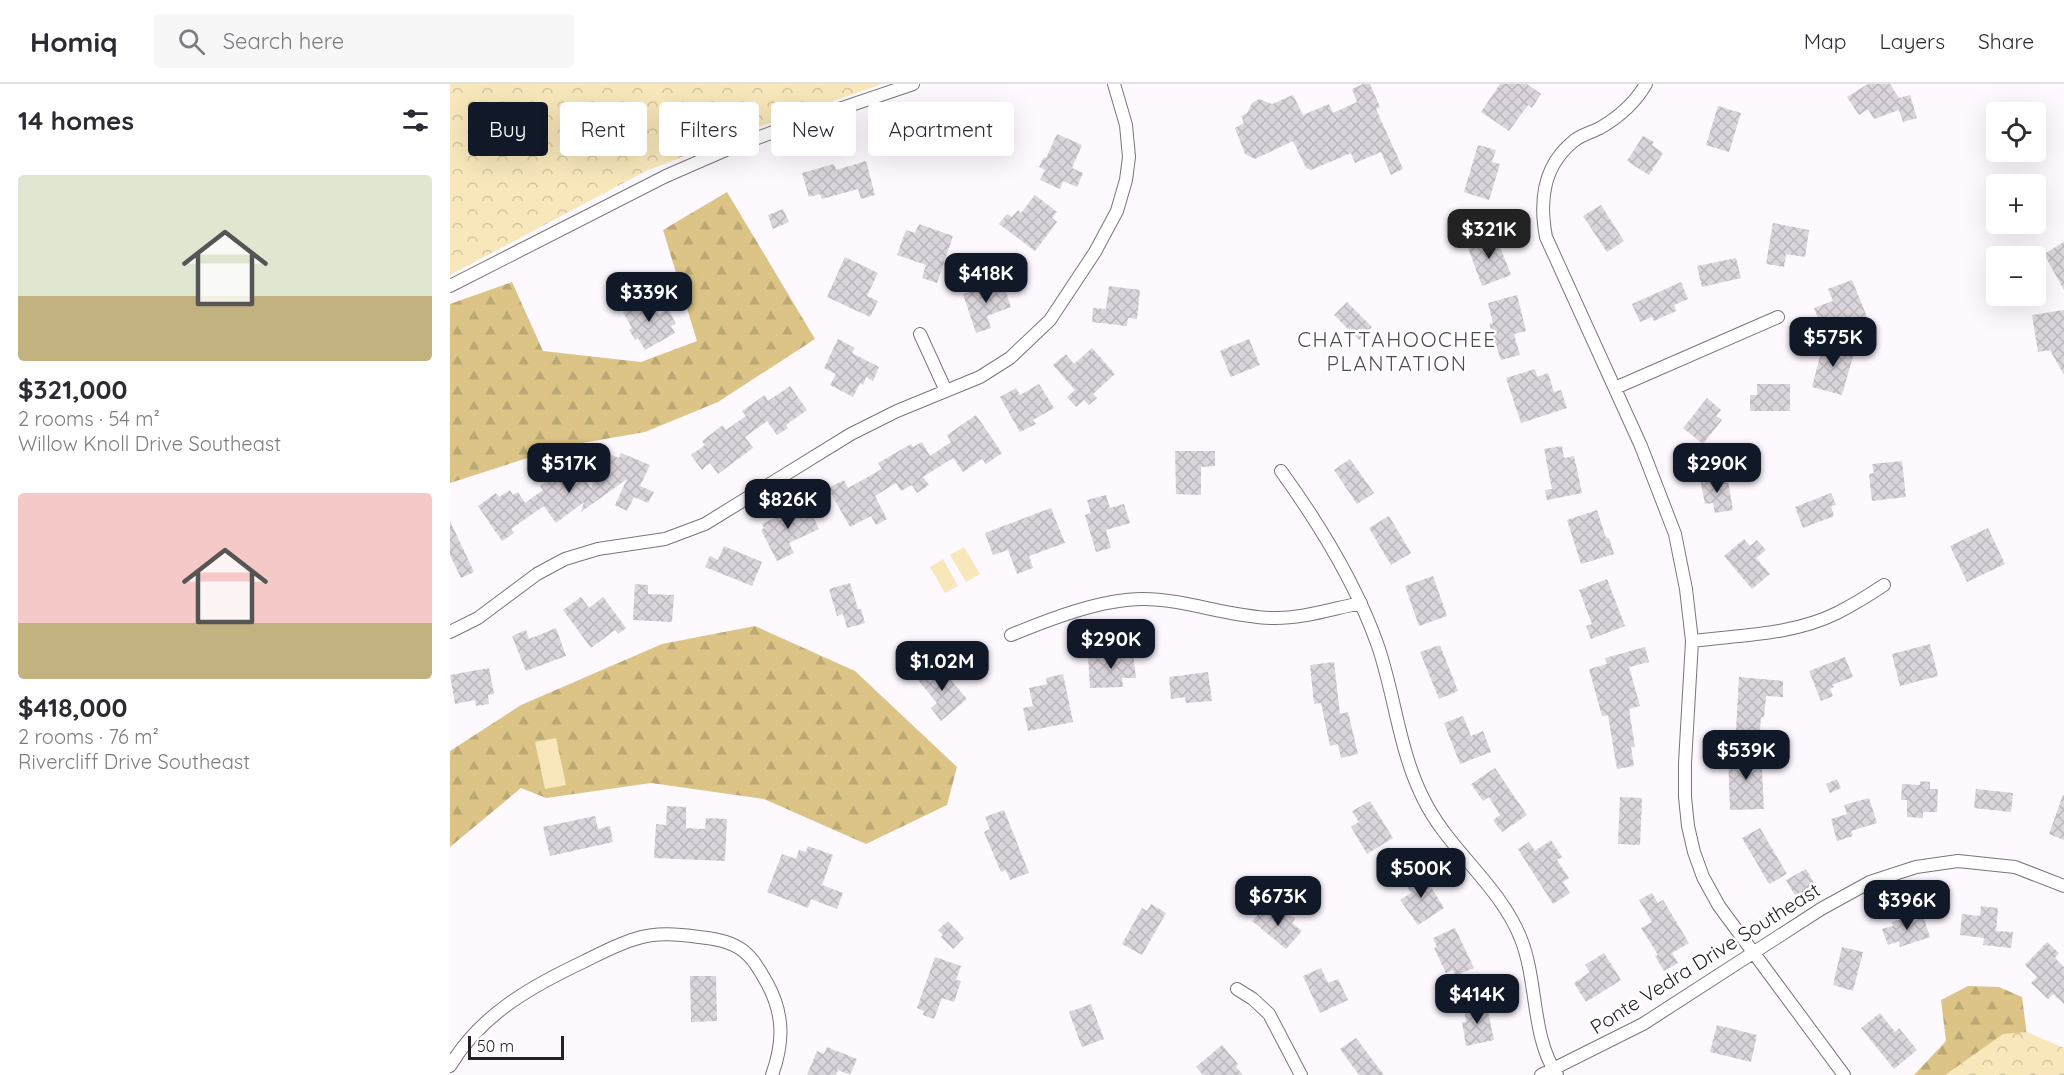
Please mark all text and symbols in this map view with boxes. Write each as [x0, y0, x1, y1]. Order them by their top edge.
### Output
search box [154, 14, 574, 68]
text: Homiq [30, 24, 118, 59]
icon: search [175, 25, 208, 58]
text: Search here [223, 27, 344, 55]
text: Map [1804, 28, 1847, 54]
text: Layers [1880, 28, 1945, 54]
text: Share [1978, 28, 2034, 54]
chip: Buy [468, 102, 548, 156]
chip: Rent [560, 102, 647, 156]
chip: Filters [659, 102, 759, 156]
chip: New [771, 102, 856, 156]
chip: Apartment [868, 102, 1014, 156]
map controls [1986, 102, 2046, 306]
button: locate [1986, 102, 2046, 162]
text: 14 homes [18, 104, 134, 137]
icon: filters [399, 104, 432, 137]
button: + [1986, 174, 2046, 234]
pin: $321K [1447, 209, 1531, 260]
icon: home [171, 214, 279, 322]
text: $321K [1462, 216, 1516, 241]
button: − [1986, 246, 2046, 306]
pin: $418K [944, 253, 1028, 304]
text: $418K [959, 260, 1013, 285]
pin: $339K [607, 272, 691, 323]
text: $339K [620, 279, 678, 304]
pin: $575K [1791, 317, 1875, 368]
text: $575K [1803, 324, 1863, 349]
district label: CHATTAHOOCHEE PLANTATION [1297, 326, 1497, 376]
text: $321,000 [18, 373, 127, 406]
text: 2 rooms · 54 m² [18, 406, 160, 431]
text: Willow Knoll Drive Southeast [18, 431, 281, 456]
pin: $517K [527, 443, 611, 494]
pin: $290K [1675, 443, 1759, 494]
text: $517K [541, 450, 597, 475]
text: $290K [1687, 450, 1747, 475]
pin: $826K [746, 479, 830, 530]
text: $826K [759, 486, 817, 511]
icon: home [171, 532, 279, 640]
pin: $290K [1069, 619, 1153, 670]
text: $290K [1081, 626, 1141, 651]
pin: $1.02M [893, 641, 991, 692]
text: $1.02M [910, 648, 974, 673]
text: $418,000 [18, 691, 127, 724]
text: 2 rooms · 76 m² [18, 724, 159, 749]
pin: $539K [1704, 730, 1788, 781]
text: $539K [1717, 737, 1775, 762]
text: Rivercliff Drive Southeast [18, 749, 250, 774]
pin: $500K [1379, 848, 1463, 899]
text: $500K [1390, 855, 1452, 880]
pin: $673K [1236, 876, 1320, 927]
street label: Ponte Vedra Drive Southeast [1585, 877, 1825, 1039]
pin: $396K [1865, 880, 1949, 931]
text: $673K [1249, 883, 1307, 908]
text: $396K [1878, 887, 1936, 912]
pin: $414K [1435, 974, 1519, 1025]
text: $414K [1449, 981, 1505, 1006]
scale bar [468, 1033, 564, 1060]
text: 50 m [477, 1036, 514, 1056]

